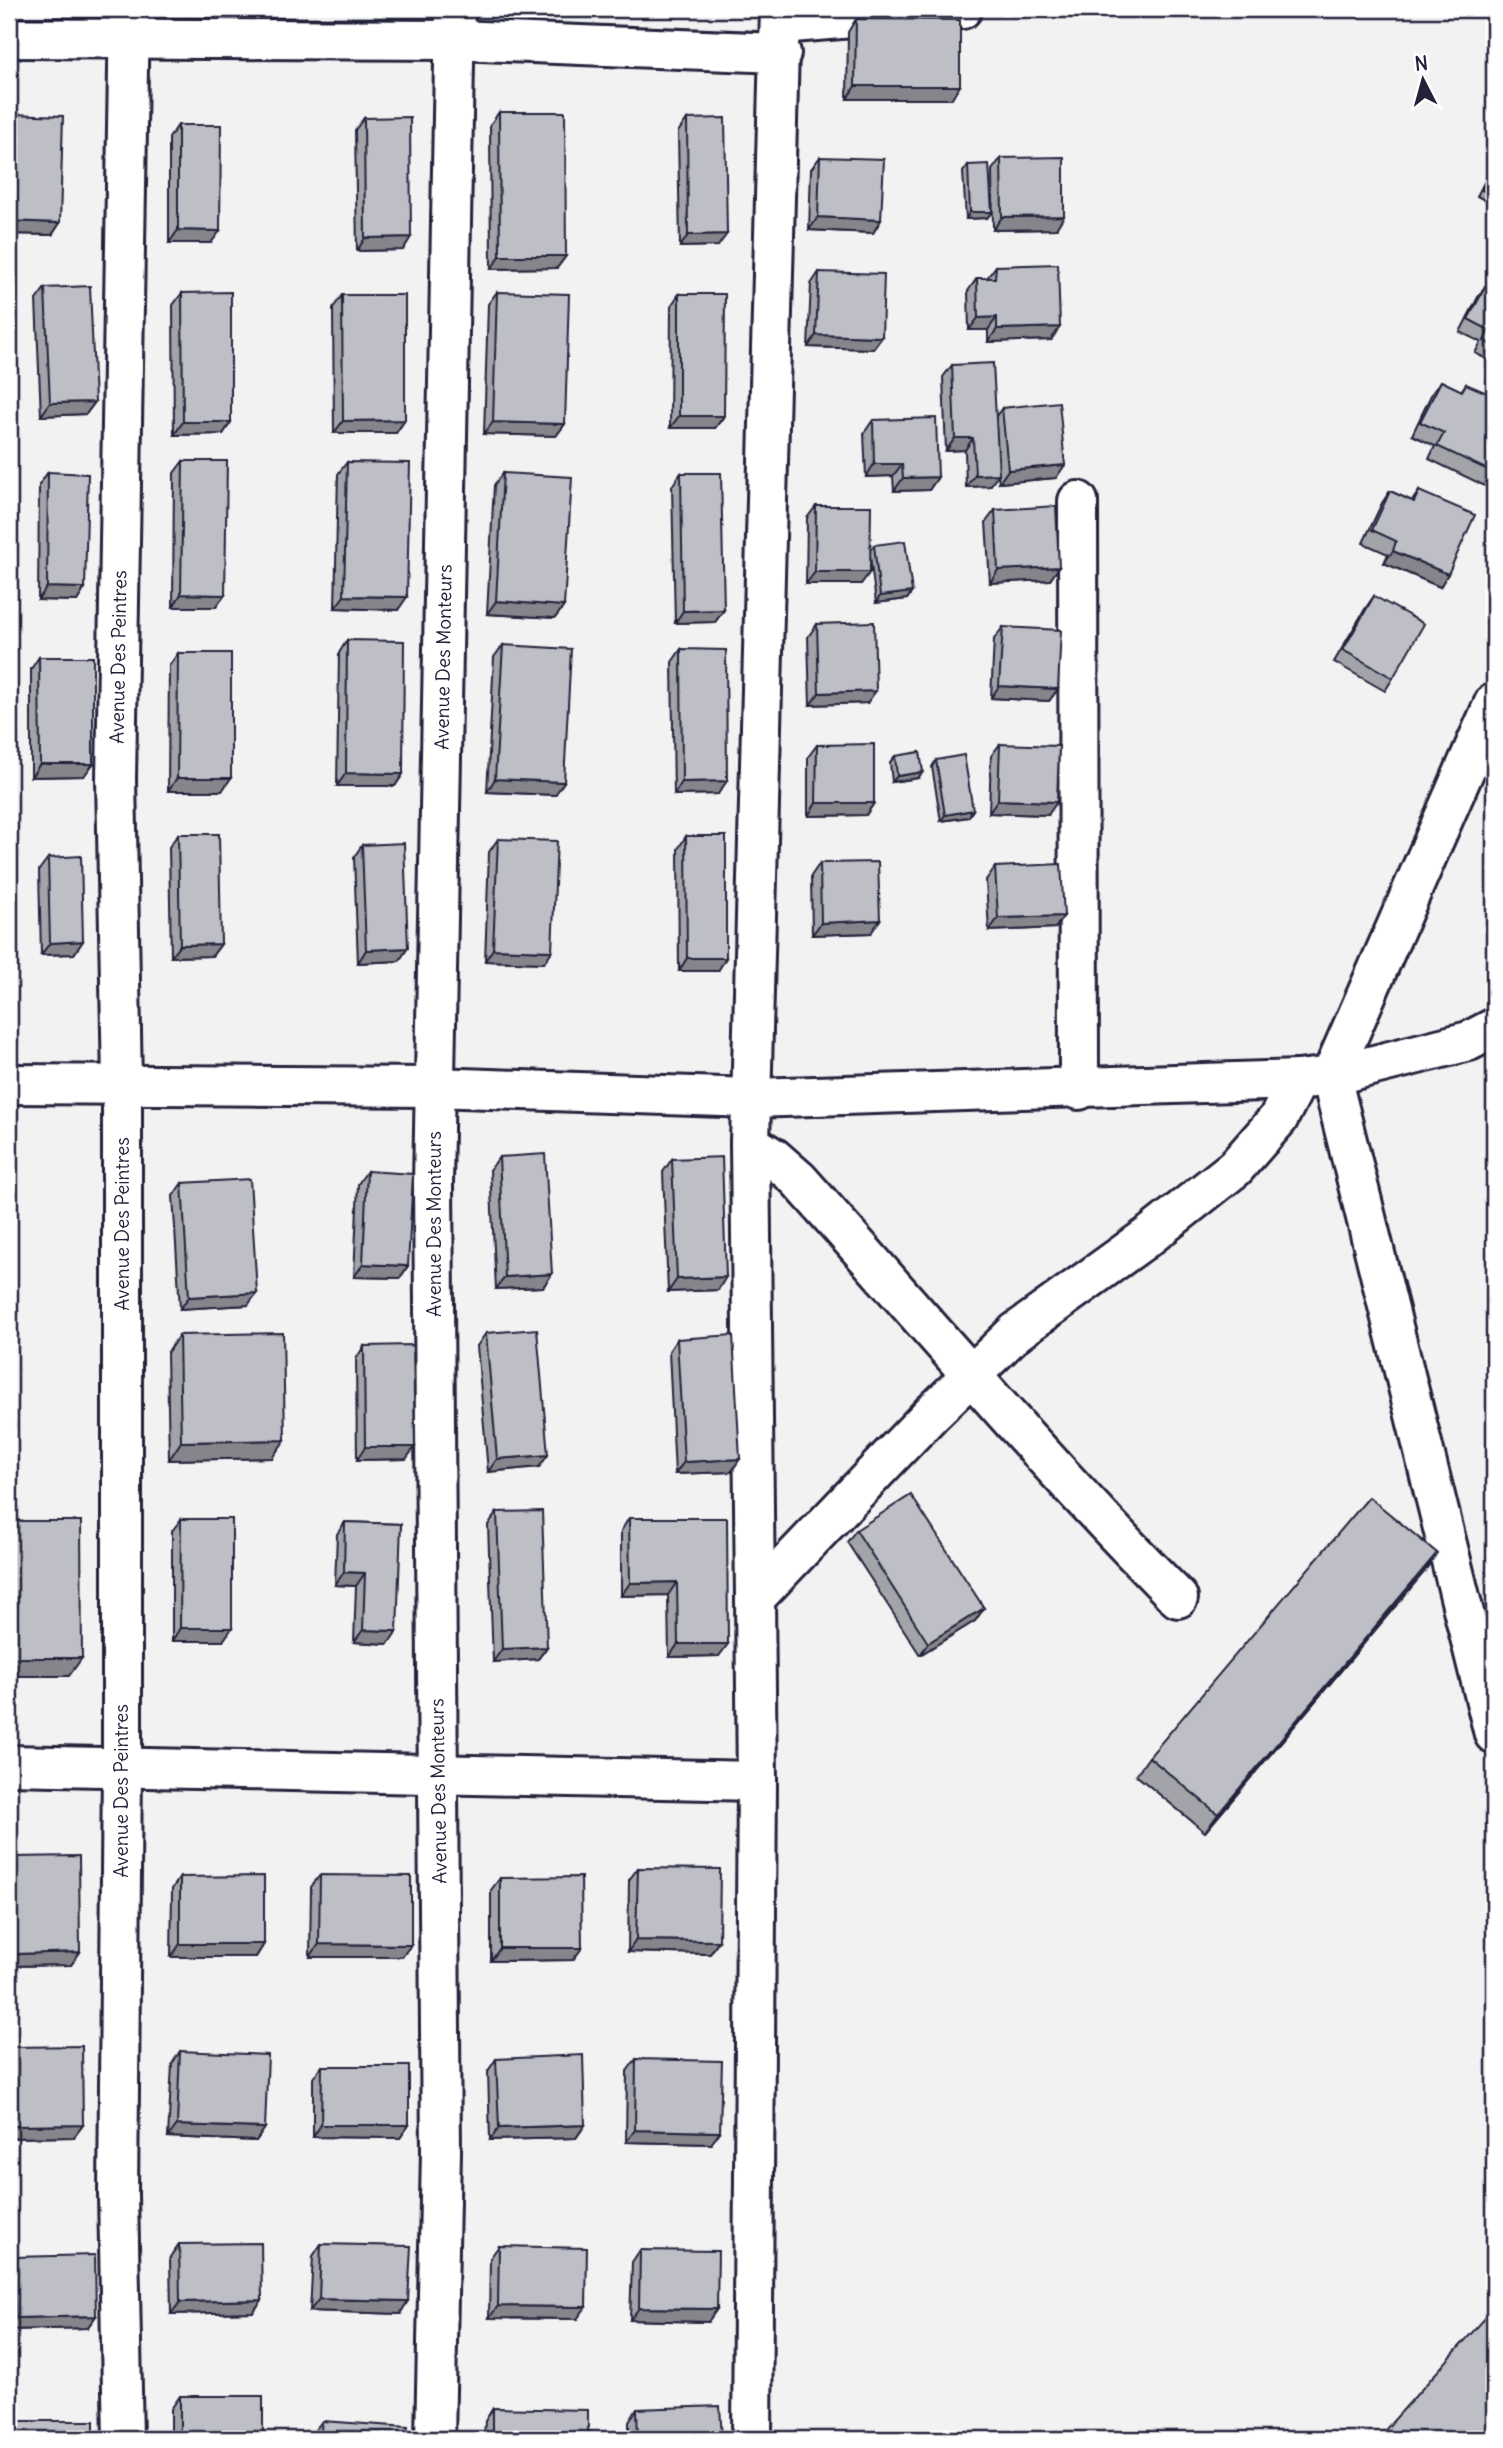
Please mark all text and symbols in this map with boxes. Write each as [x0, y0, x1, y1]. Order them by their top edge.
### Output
north arrow [1388, 46, 1458, 116]
text: N [1413, 50, 1429, 76]
street label: Avenue Des Monteurs [429, 564, 457, 750]
street label: Avenue Des Peintres [104, 570, 132, 744]
street label: Avenue Des Monteurs [422, 1131, 446, 1317]
street label: Avenue Des Peintres [110, 1137, 134, 1311]
street label: Avenue Des Monteurs [424, 1698, 452, 1884]
street label: Avenue Des Peintres [109, 1704, 133, 1878]

